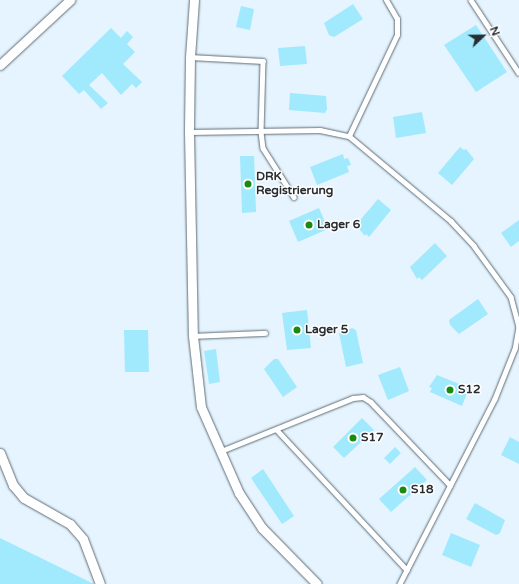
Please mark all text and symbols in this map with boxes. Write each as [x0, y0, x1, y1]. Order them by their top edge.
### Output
north arrow [463, 16, 503, 56]
text: N [487, 25, 502, 38]
place label: DRK Registrierung [256, 170, 333, 198]
marker: DRK Registrierung [243, 179, 253, 189]
place label: Lager 6 [317, 218, 360, 232]
marker: Lager 6 [304, 220, 314, 230]
place label: Lager 5 [305, 323, 348, 337]
marker: Lager 5 [292, 325, 302, 335]
place label: S12 [458, 383, 480, 397]
marker: S12 [445, 385, 455, 395]
place label: S17 [361, 431, 383, 445]
marker: S17 [348, 433, 358, 443]
place label: S18 [411, 483, 433, 497]
marker: S18 [398, 485, 408, 495]

